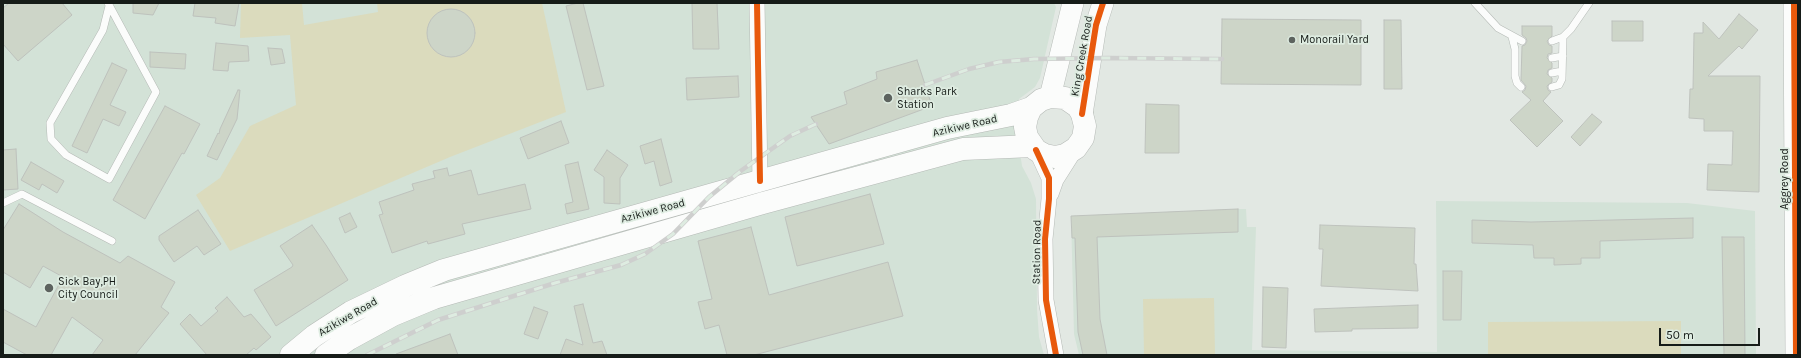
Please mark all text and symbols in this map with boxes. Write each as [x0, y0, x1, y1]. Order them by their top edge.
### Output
street label: King Creek Road [1068, 15, 1096, 97]
place label: Monorail Yard [1300, 33, 1369, 47]
marker: Monorail Yard [1287, 35, 1297, 45]
place label: Sharks Park Station [897, 85, 957, 111]
marker: Sharks Park Station [882, 92, 894, 104]
street label: Azikiwe Road [931, 112, 999, 140]
street label: Aggrey Road [1778, 148, 1792, 210]
street label: Azikiwe Road [619, 196, 687, 226]
street label: Station Road [1030, 219, 1044, 285]
place label: Sick Bay,PH City Council [58, 275, 118, 301]
marker: Sick Bay,PH City Council [43, 282, 55, 294]
street label: Azikiwe Road [316, 295, 380, 339]
scale bar [1661, 320, 1762, 346]
text: 50 m [1666, 328, 1694, 342]

